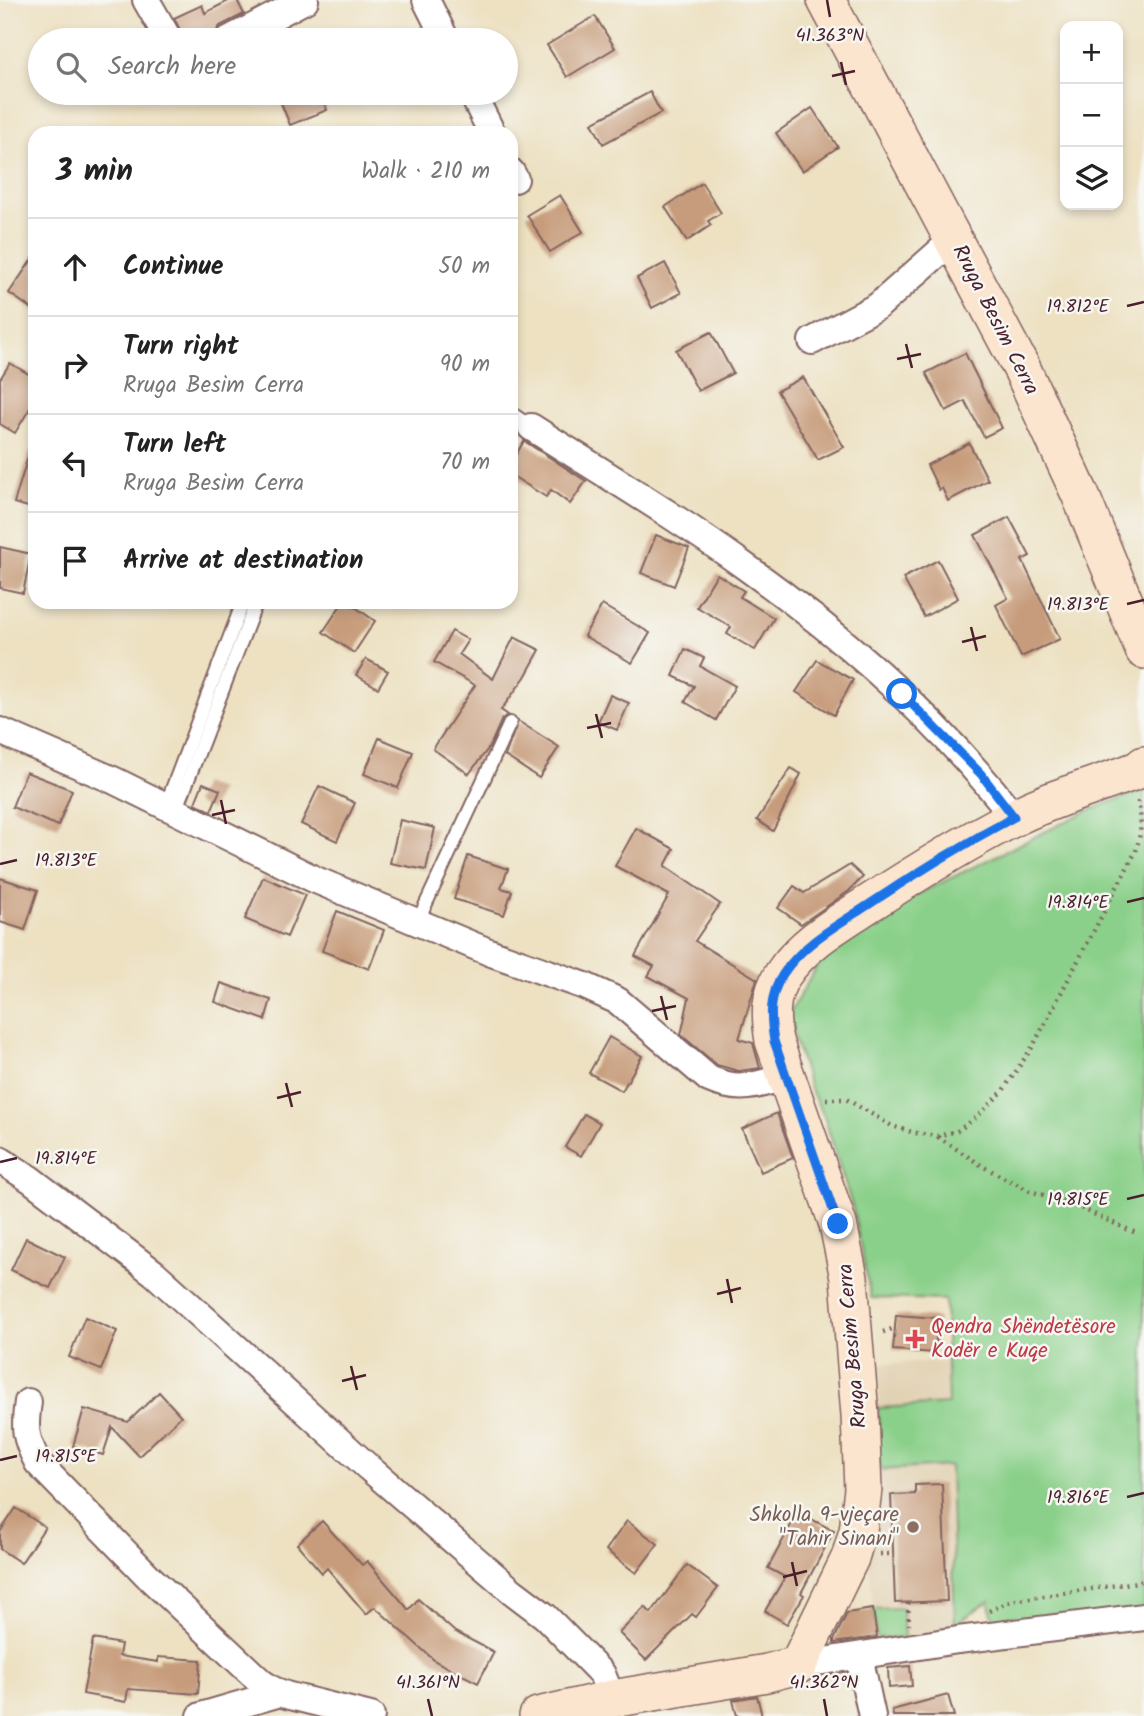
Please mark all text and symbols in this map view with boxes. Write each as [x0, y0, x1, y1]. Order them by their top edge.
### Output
map controls [1060, 21, 1123, 210]
button: + [1060, 21, 1123, 84]
text: 41.363°N [796, 22, 864, 51]
search box [28, 28, 518, 105]
text: Search here [108, 46, 236, 88]
icon: search [52, 48, 90, 86]
button: − [1060, 84, 1123, 147]
button: layers [1060, 147, 1123, 210]
text: 3 min [56, 148, 133, 196]
text: Walk · 210 m [361, 154, 490, 190]
street label: Rruga Besim Cerra [943, 239, 1047, 401]
text: Continue [123, 246, 224, 288]
icon: ahead [56, 248, 94, 286]
text: 50 m [439, 249, 490, 285]
text: 19.812°E [1047, 293, 1110, 322]
text: Turn right [123, 326, 239, 368]
icon: right [56, 346, 94, 384]
text: 90 m [440, 347, 490, 383]
text: Rruga Besim Cerra [123, 368, 304, 404]
text: Turn left [123, 424, 226, 466]
icon: left [56, 444, 94, 482]
text: 70 m [440, 445, 490, 481]
text: Rruga Besim Cerra [123, 466, 304, 502]
text: Arrive at destination [123, 540, 363, 582]
icon: arrive [56, 542, 94, 580]
text: 19.813°E [1047, 591, 1110, 620]
route start [886, 678, 917, 709]
text: 19.813°E [35, 847, 98, 876]
text: 19.814°E [1047, 889, 1109, 918]
text: 19.814°E [35, 1145, 97, 1174]
text: 19.815°E [1047, 1186, 1109, 1215]
route end [822, 1208, 853, 1239]
street label: Rruga Besim Cerra [829, 1262, 877, 1430]
place label: Qendra Shëndetësore Kodër e Kuqe [931, 1311, 1116, 1368]
marker: Qendra Shëndetësore Kodër e Kuqe [905, 1329, 925, 1349]
text: 19.815°E [35, 1443, 97, 1472]
text: 19.816°E [1047, 1484, 1109, 1513]
place label: Shkolla 9-vjeçare "Tahir Sinani" [750, 1499, 900, 1556]
marker: Shkolla 9-vjeçare "Tahir Sinani" [905, 1519, 921, 1535]
text: 41.361°N [396, 1669, 460, 1698]
text: 41.362°N [790, 1669, 858, 1698]

